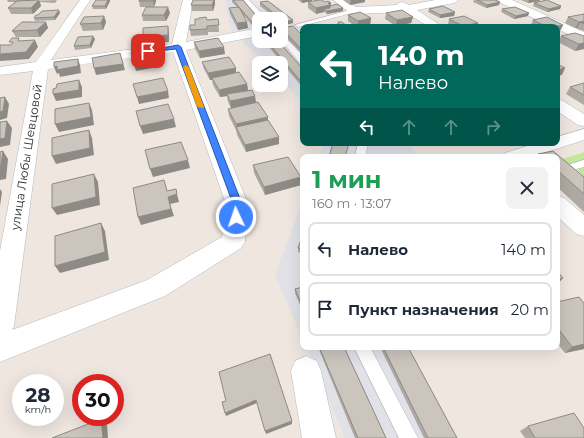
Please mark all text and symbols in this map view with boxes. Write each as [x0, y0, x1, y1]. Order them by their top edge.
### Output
map controls [252, 12, 288, 92]
button: sound [252, 12, 288, 48]
pin [131, 34, 165, 68]
text: 140 m [378, 38, 465, 72]
icon: arrive [137, 40, 159, 62]
icon: left [312, 40, 364, 92]
button: layers [252, 56, 288, 92]
text: Налево [378, 72, 448, 94]
street label: улица Любы Шевцовой [7, 83, 45, 232]
icon: left [356, 116, 378, 138]
icon: ahead [398, 116, 420, 138]
icon: ahead [440, 116, 462, 138]
icon: right [482, 116, 504, 138]
text: 1 мин [312, 165, 381, 194]
button: close [506, 167, 548, 209]
text: 160 m · 13:07 [312, 195, 391, 211]
position arrow [215, 196, 257, 238]
icon: left [314, 238, 336, 260]
text: Налево [348, 240, 408, 259]
text: 140 m [501, 240, 546, 259]
icon: arrive [314, 298, 336, 320]
text: Пункт назначения [348, 300, 499, 319]
text: 20 m [511, 300, 549, 319]
speed limit sign: 30 [72, 374, 124, 426]
text: 28 [26, 383, 51, 407]
text: km/h [25, 403, 51, 416]

